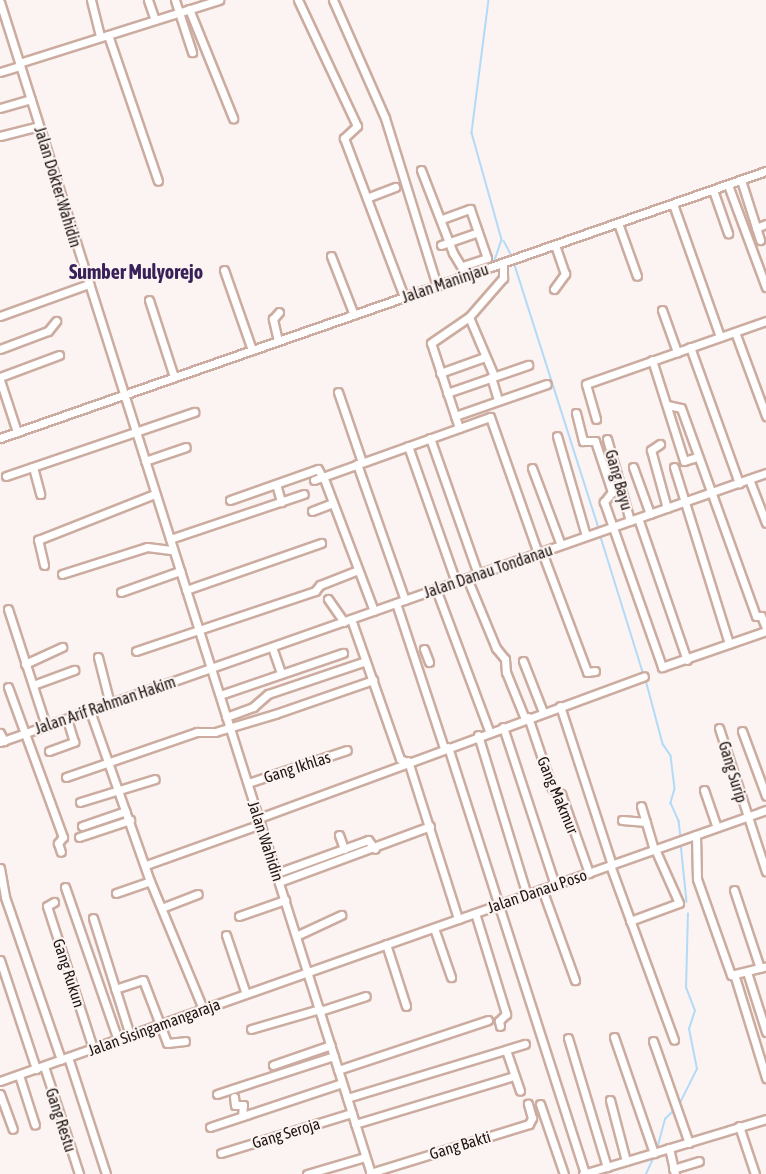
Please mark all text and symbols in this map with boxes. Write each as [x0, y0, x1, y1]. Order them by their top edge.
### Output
street label: Jalan Dokter Wahidin [30, 124, 86, 250]
district label: Sumber Mulyorejo [69, 259, 203, 283]
street label: Jalan Maninjau [399, 259, 491, 307]
street label: Gang Bayu [601, 448, 637, 512]
street label: Jalan Danau Tondanau [421, 540, 555, 602]
street label: Jalan Arif Rahman Hakim [32, 672, 178, 738]
street label: Gang Surip [715, 739, 751, 805]
street label: Gang Ikhlas [261, 747, 333, 787]
street label: Gang Makmur [533, 754, 583, 836]
street label: Jalan Wahidin [244, 798, 288, 884]
street label: Jalan Danau Poso [485, 865, 589, 917]
street label: Gang Rukun [49, 936, 89, 1010]
street label: Jalan Sisingamangaraja [85, 994, 223, 1060]
street label: Gang Restu [42, 1086, 80, 1154]
street label: Gang Seroja [250, 1114, 322, 1152]
street label: Gang Bakti [427, 1127, 493, 1163]

